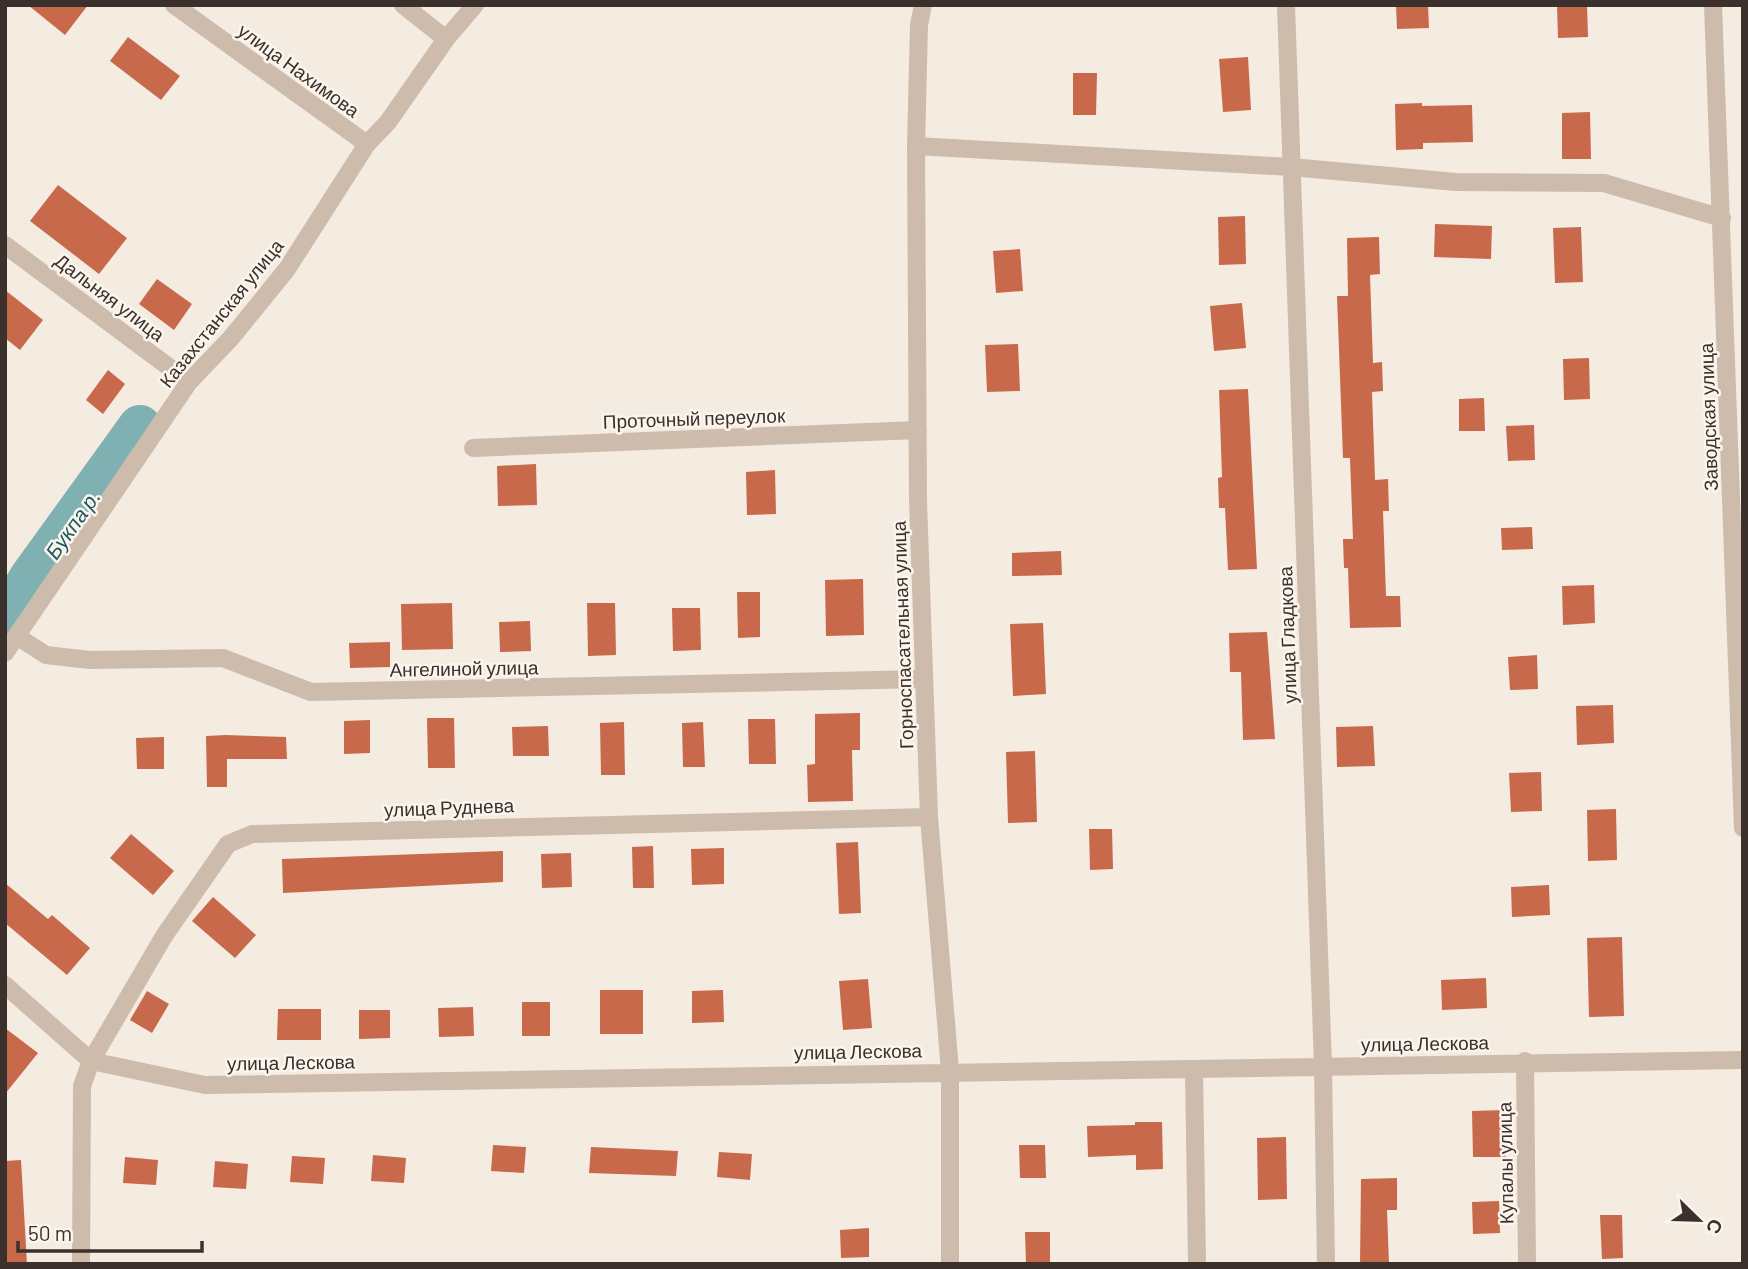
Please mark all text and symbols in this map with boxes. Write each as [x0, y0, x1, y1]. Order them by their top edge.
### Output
street label: улица Нахимова [234, 18, 365, 122]
street label: Казахстанская улица [154, 234, 288, 392]
street label: Дальняя улица [51, 248, 170, 346]
street label: Заводская улица [1694, 342, 1722, 491]
street label: Проточный переулок [602, 403, 786, 433]
water label: Букпа р. [39, 485, 105, 563]
street label: Горноспасательная улица [887, 520, 917, 749]
street label: улица Гладкова [1273, 565, 1301, 704]
street label: Ангелиной улица [389, 655, 539, 681]
street label: улица Руднева [384, 793, 515, 821]
street label: улица Лескова [1361, 1030, 1490, 1056]
street label: улица Лескова [794, 1038, 923, 1064]
street label: улица Лескова [227, 1049, 356, 1075]
street label: Купалы улица [1492, 1101, 1518, 1224]
north arrow [1664, 1185, 1734, 1255]
scale bar [18, 1210, 201, 1254]
text: С [1702, 1216, 1728, 1238]
text: 50 m [28, 1220, 72, 1245]

